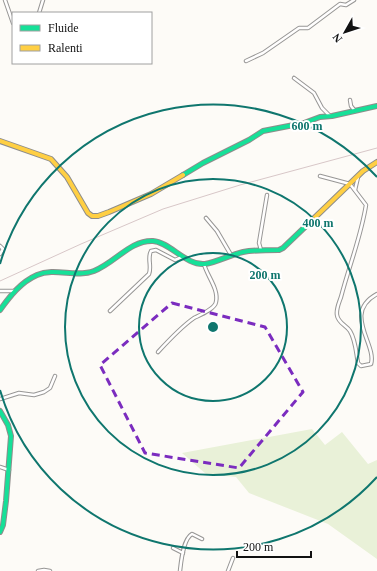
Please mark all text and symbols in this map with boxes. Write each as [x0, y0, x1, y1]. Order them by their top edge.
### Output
legend [12, 12, 152, 64]
north arrow [325, 12, 365, 52]
text: Fluide [48, 21, 79, 35]
text: N [330, 31, 344, 45]
text: Ralenti [48, 41, 83, 55]
text: 600 m [292, 119, 323, 133]
text: 400 m [303, 216, 334, 230]
text: 200 m [250, 268, 281, 282]
centre of rings [206, 320, 220, 334]
scale bar [237, 533, 311, 559]
text: 200 m [243, 540, 274, 554]

